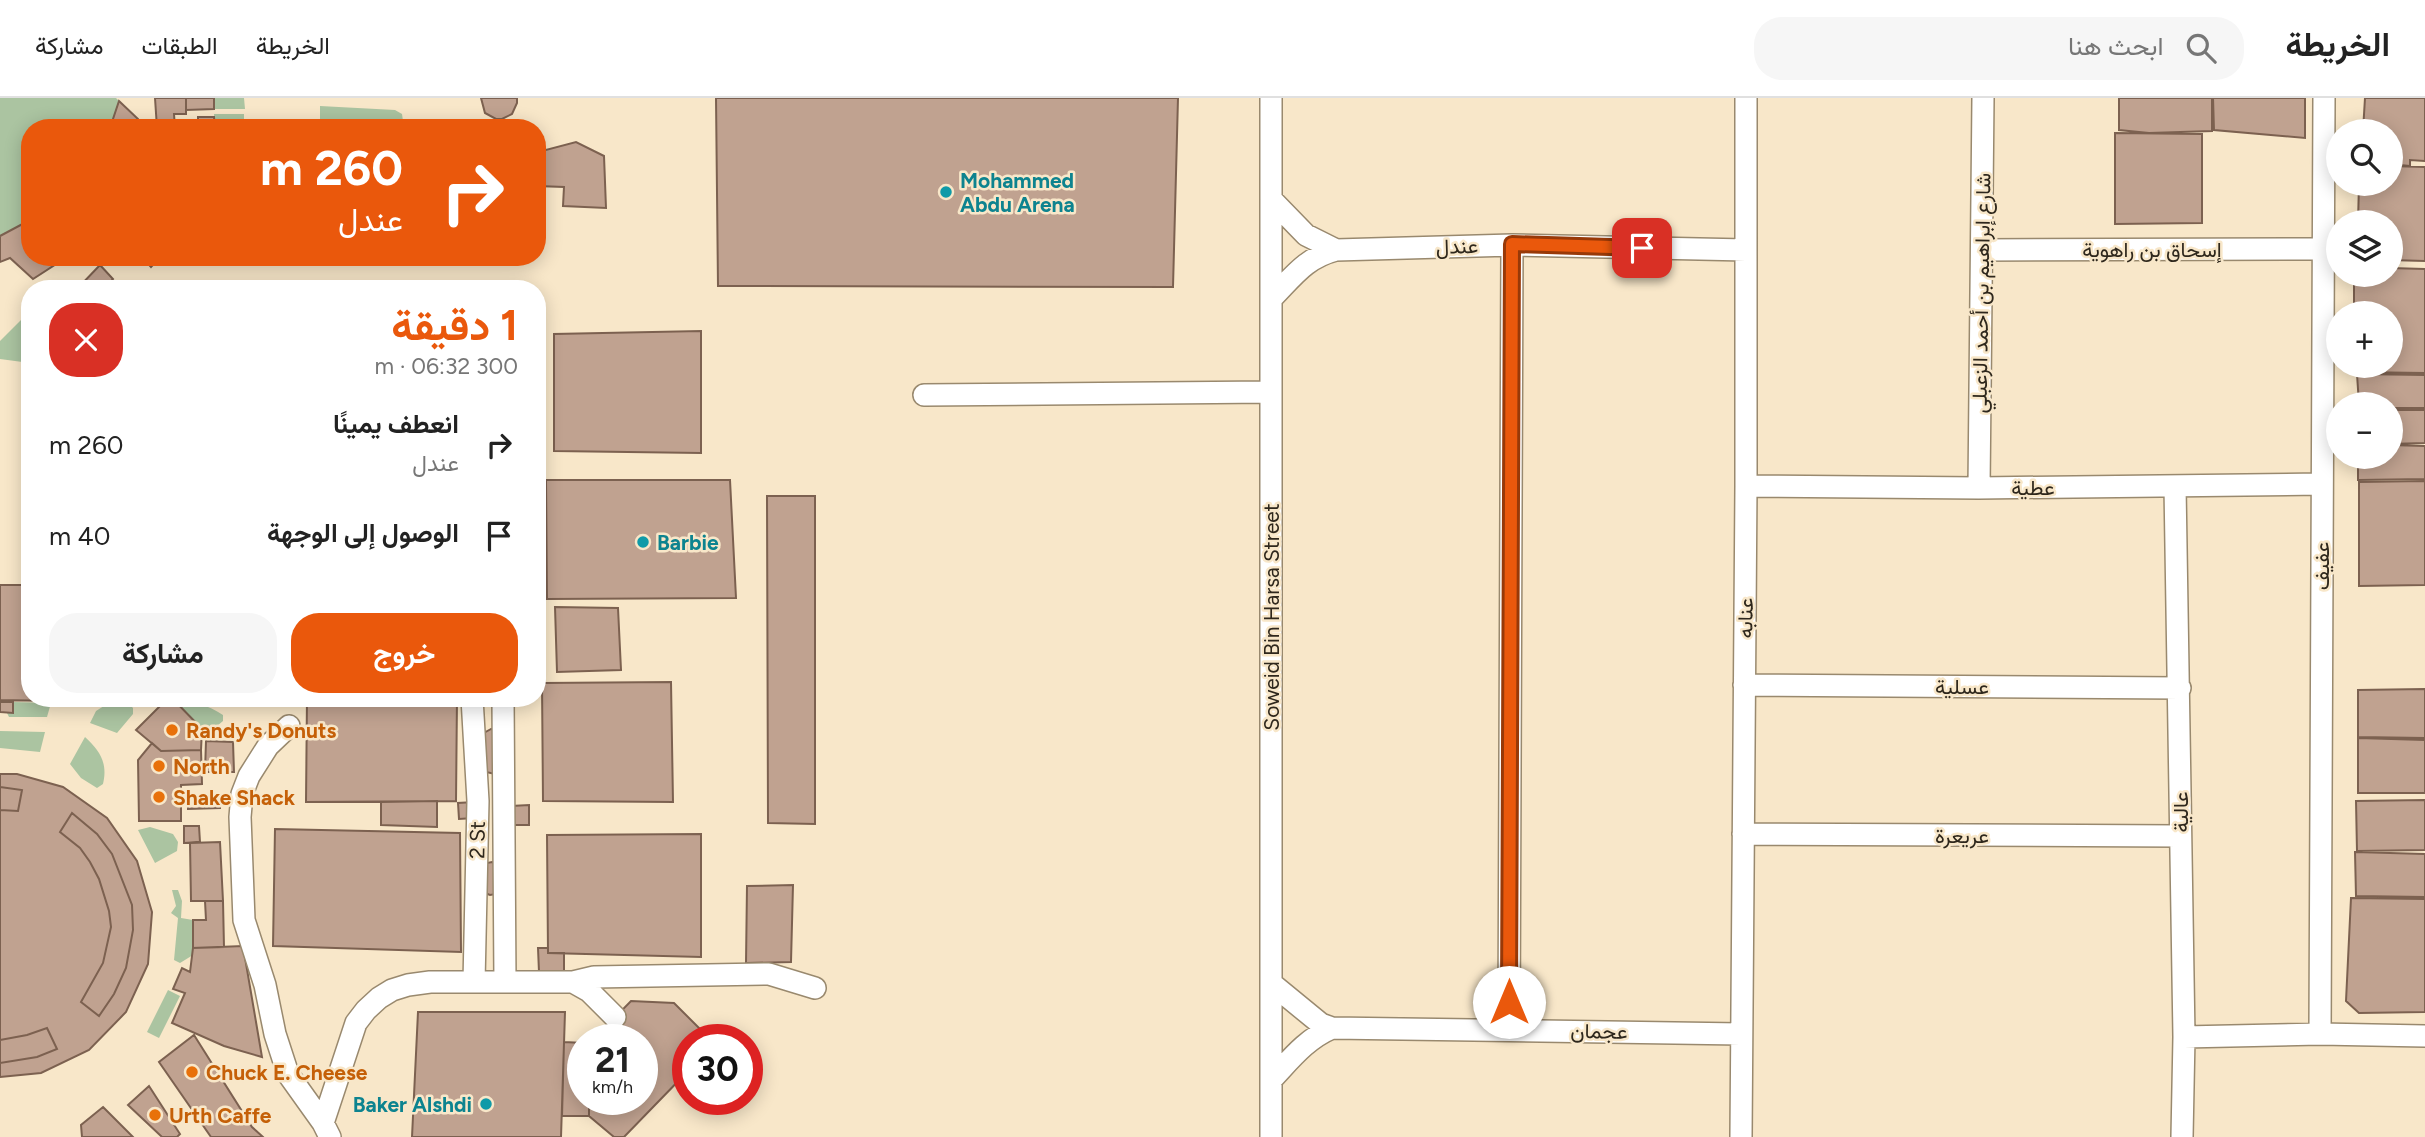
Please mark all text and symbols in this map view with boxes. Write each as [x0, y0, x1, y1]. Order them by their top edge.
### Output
search box [1754, 17, 2244, 80]
text: الخريطة [2286, 25, 2390, 64]
icon: search [2182, 29, 2220, 67]
text: ابحث هنا [2068, 30, 2164, 62]
text: مشاركة [35, 31, 103, 60]
text: الطبقات [141, 31, 218, 60]
text: الخريطة [256, 31, 330, 60]
map controls [2326, 119, 2403, 469]
button: search [2326, 119, 2403, 196]
text: 260 m [260, 138, 403, 197]
icon: right [427, 147, 518, 238]
place label: Mohammed Abdu Arena [960, 168, 1075, 217]
street label: شارع إبراهيم بن أحمد الزعبلي [1966, 173, 2001, 414]
marker: Mohammed Abdu Arena [938, 184, 954, 200]
text: عندل [338, 201, 403, 239]
button: layers [2326, 210, 2403, 287]
pin [1612, 218, 1672, 278]
icon: arrive [1623, 229, 1661, 267]
street label: عندل [1435, 233, 1479, 259]
street label: إسحاق بن راهوية [2082, 237, 2222, 264]
text: 1 دقيقة [391, 300, 518, 351]
button: + [2326, 301, 2403, 378]
button: close [49, 303, 123, 377]
text: 300 m · 06:32 [375, 352, 518, 380]
button: − [2326, 392, 2403, 469]
text: انعطف يمينًا [333, 408, 459, 440]
icon: right [480, 426, 518, 464]
text: 260 m [49, 429, 124, 461]
text: عندل [412, 449, 459, 477]
street label: عطية [2011, 475, 2055, 500]
street label: Soweid Bin Harsa Street [1259, 503, 1284, 731]
text: الوصول إلى الوجهة [267, 517, 459, 549]
icon: arrive [480, 517, 518, 555]
text: 40 m [49, 520, 110, 552]
place label: Barbie [657, 530, 719, 555]
marker: Barbie [635, 534, 651, 550]
street label: عفيف [2309, 542, 2334, 590]
street label: عنابه [1732, 597, 1758, 639]
button: مشاركة [49, 613, 277, 693]
button: خروج [291, 613, 518, 693]
street label: عسلية [1935, 674, 1989, 699]
place label: Randy's Donuts [186, 718, 336, 743]
marker: Randy's Donuts [164, 722, 180, 738]
place label: North [173, 754, 230, 779]
marker: North [151, 758, 167, 774]
place label: Shake Shack [173, 785, 296, 810]
marker: Shake Shack [151, 789, 167, 805]
street label: عالية [2168, 791, 2193, 833]
street label: 2 St [464, 821, 490, 859]
street label: عريعرة [1935, 823, 1989, 849]
position arrow [1472, 965, 1546, 1039]
street label: عجمان [1570, 1018, 1628, 1044]
speed limit sign: 30 [672, 1024, 763, 1115]
text: 21 [595, 1039, 630, 1081]
place label: Chuck E. Cheese [206, 1060, 368, 1085]
marker: Chuck E. Cheese [184, 1064, 200, 1080]
text: km/h [592, 1076, 633, 1098]
place label: Baker Alshdi [353, 1092, 472, 1117]
marker: Baker Alshdi [478, 1096, 494, 1112]
place label: Urth Caffe [169, 1103, 272, 1128]
marker: Urth Caffe [147, 1107, 163, 1123]

